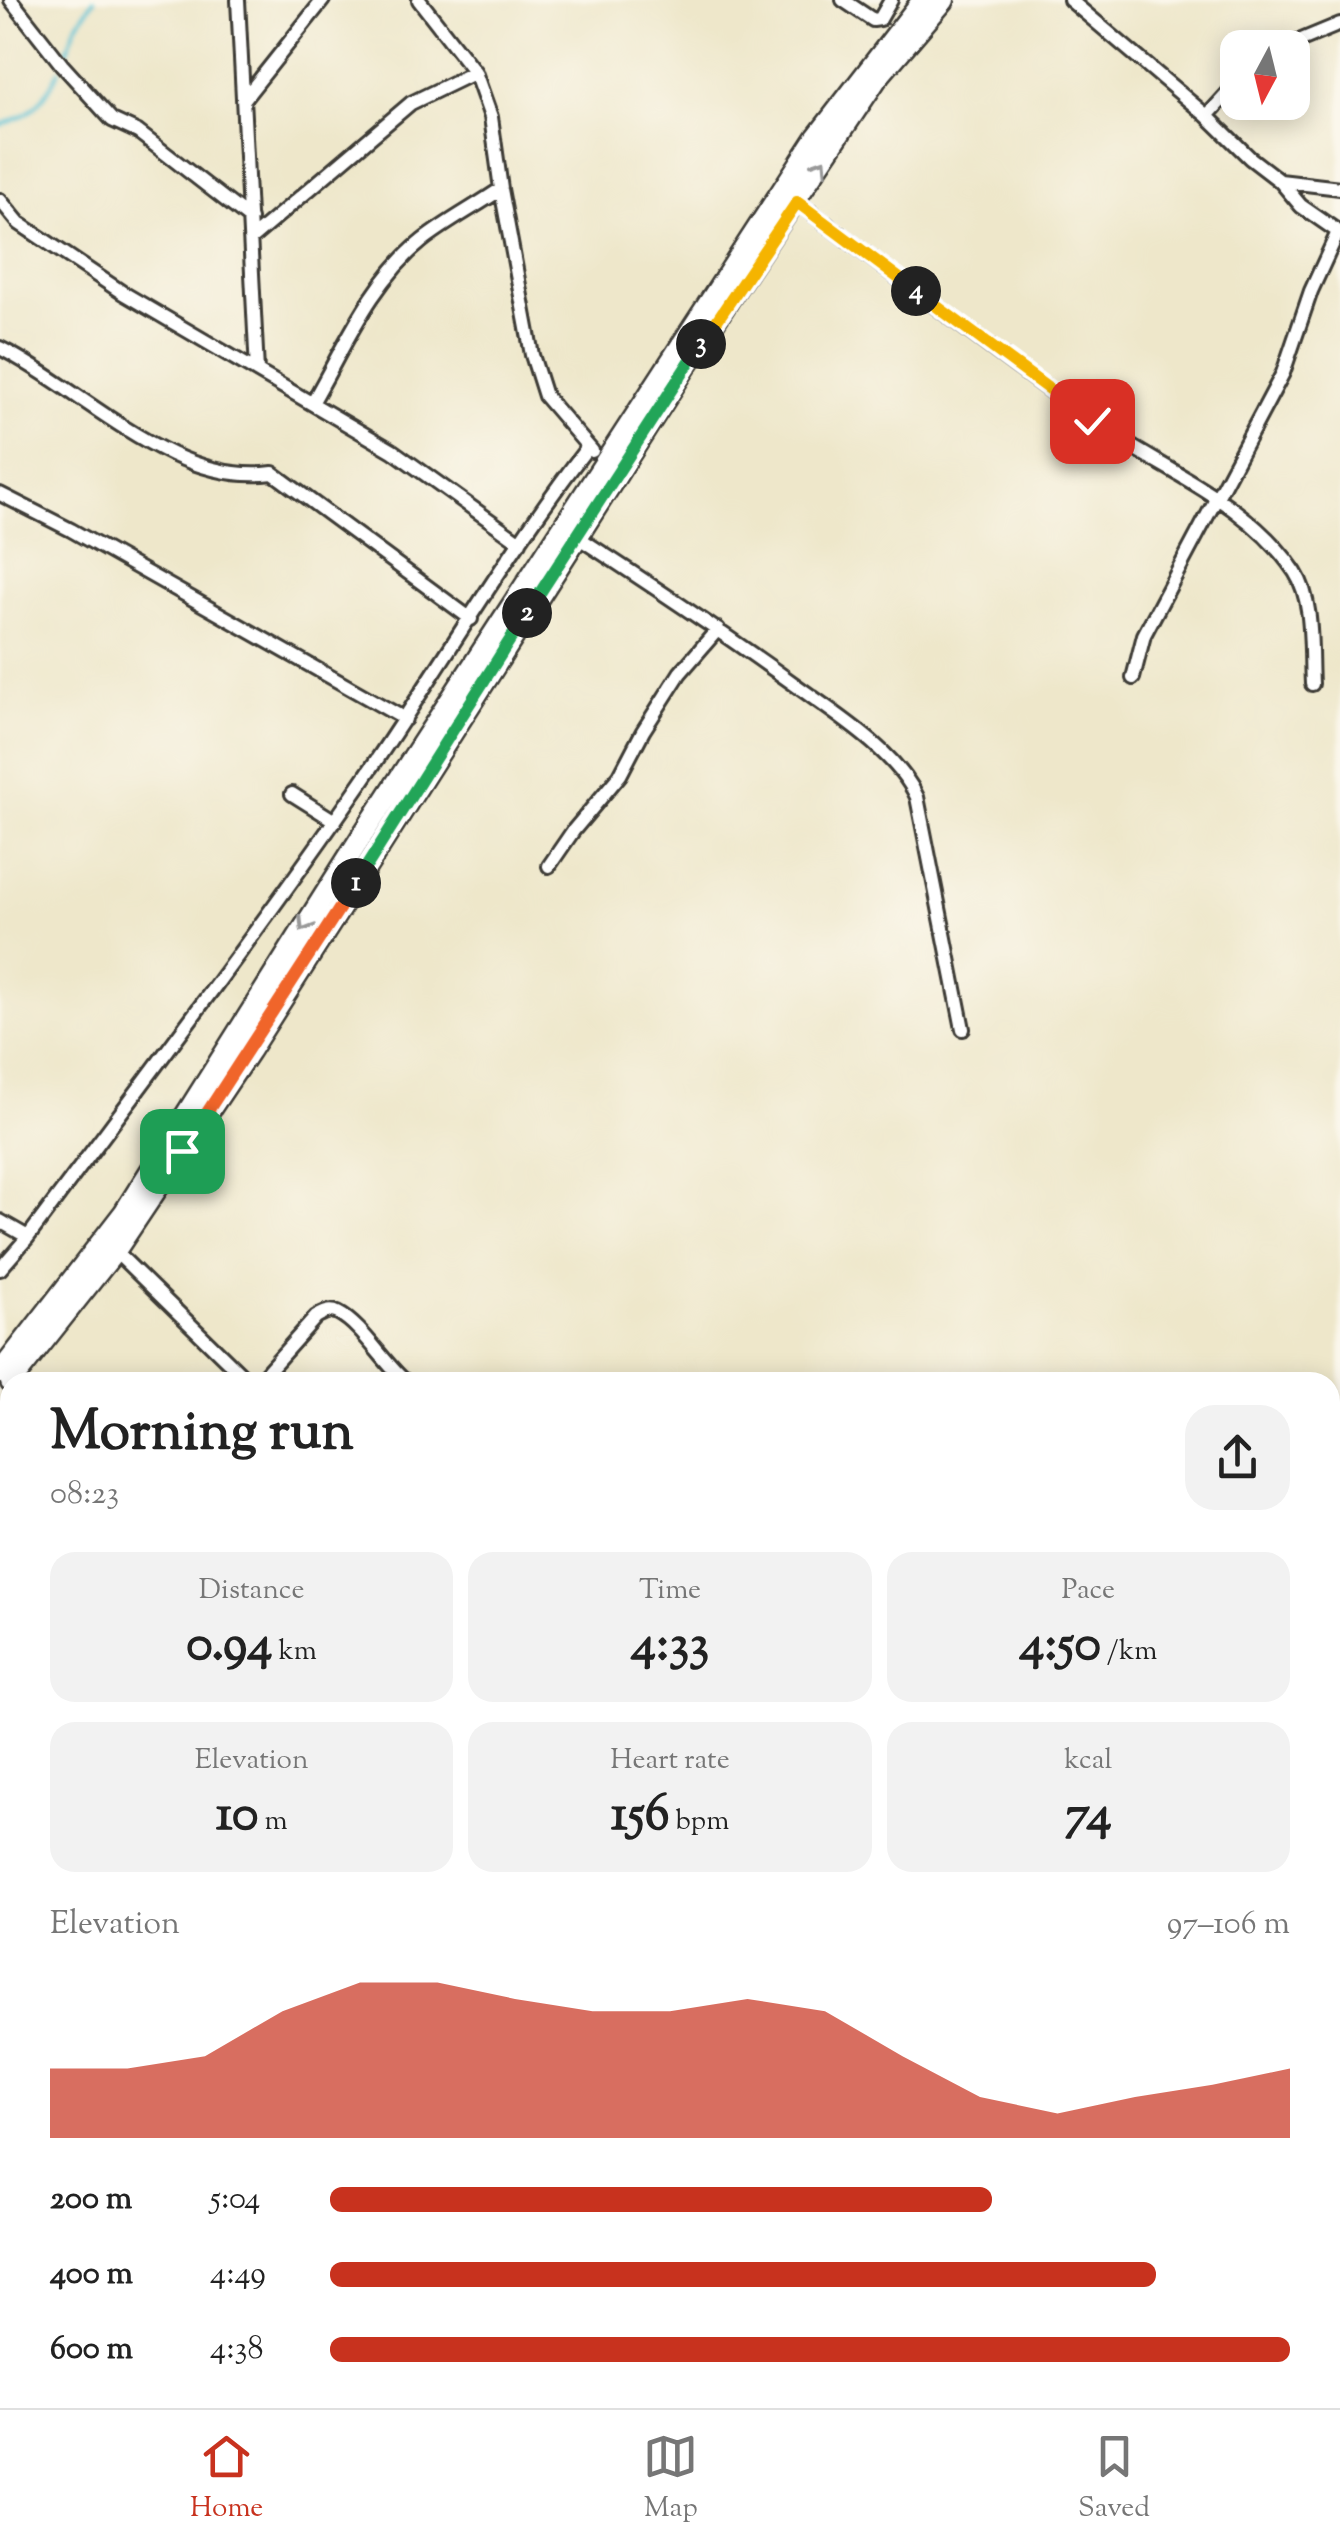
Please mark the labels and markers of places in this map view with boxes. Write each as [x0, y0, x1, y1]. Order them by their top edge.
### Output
pin: 4 [891, 266, 941, 316]
pin: 3 [676, 319, 726, 369]
pin [1050, 379, 1135, 464]
pin: 2 [502, 588, 552, 638]
pin: 1 [331, 858, 381, 908]
pin [140, 1109, 225, 1194]

